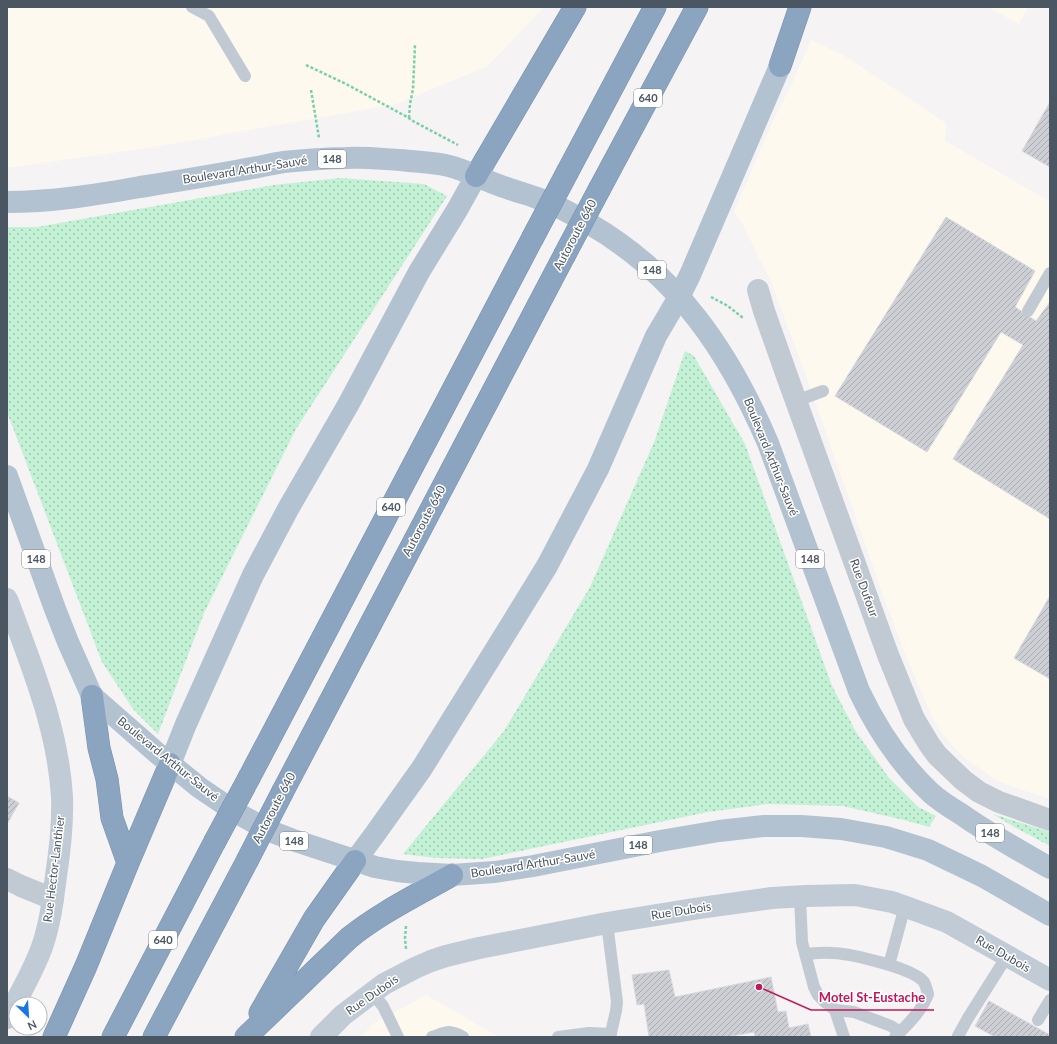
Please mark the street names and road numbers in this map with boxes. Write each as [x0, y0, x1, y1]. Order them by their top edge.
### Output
road number: 640 [634, 89, 662, 107]
road number: 148 [318, 150, 346, 168]
street label: Boulevard Arthur-Sauvé [182, 152, 308, 187]
street label: Autoroute 640 [550, 197, 599, 273]
road number: 148 [638, 261, 666, 279]
street label: Boulevard Arthur-Sauvé [741, 396, 802, 518]
street label: Autoroute 640 [399, 483, 448, 559]
road number: 640 [377, 498, 405, 516]
road number: 148 [22, 550, 50, 568]
road number: 148 [796, 550, 824, 568]
street label: Rue Dufour [847, 557, 882, 620]
street label: Boulevard Arthur-Sauvé [115, 713, 222, 804]
street label: Autoroute 640 [249, 770, 298, 846]
street label: Rue Hector-Lanthier [40, 814, 68, 923]
road number: 148 [976, 824, 1004, 842]
road number: 148 [280, 832, 308, 850]
road number: 148 [624, 836, 652, 854]
street label: Boulevard Arthur-Sauvé [470, 846, 596, 881]
street label: Rue Dubois [650, 898, 712, 923]
road number: 640 [149, 931, 177, 949]
street label: Rue Dubois [973, 932, 1033, 975]
street label: Rue Dubois [343, 971, 401, 1018]

